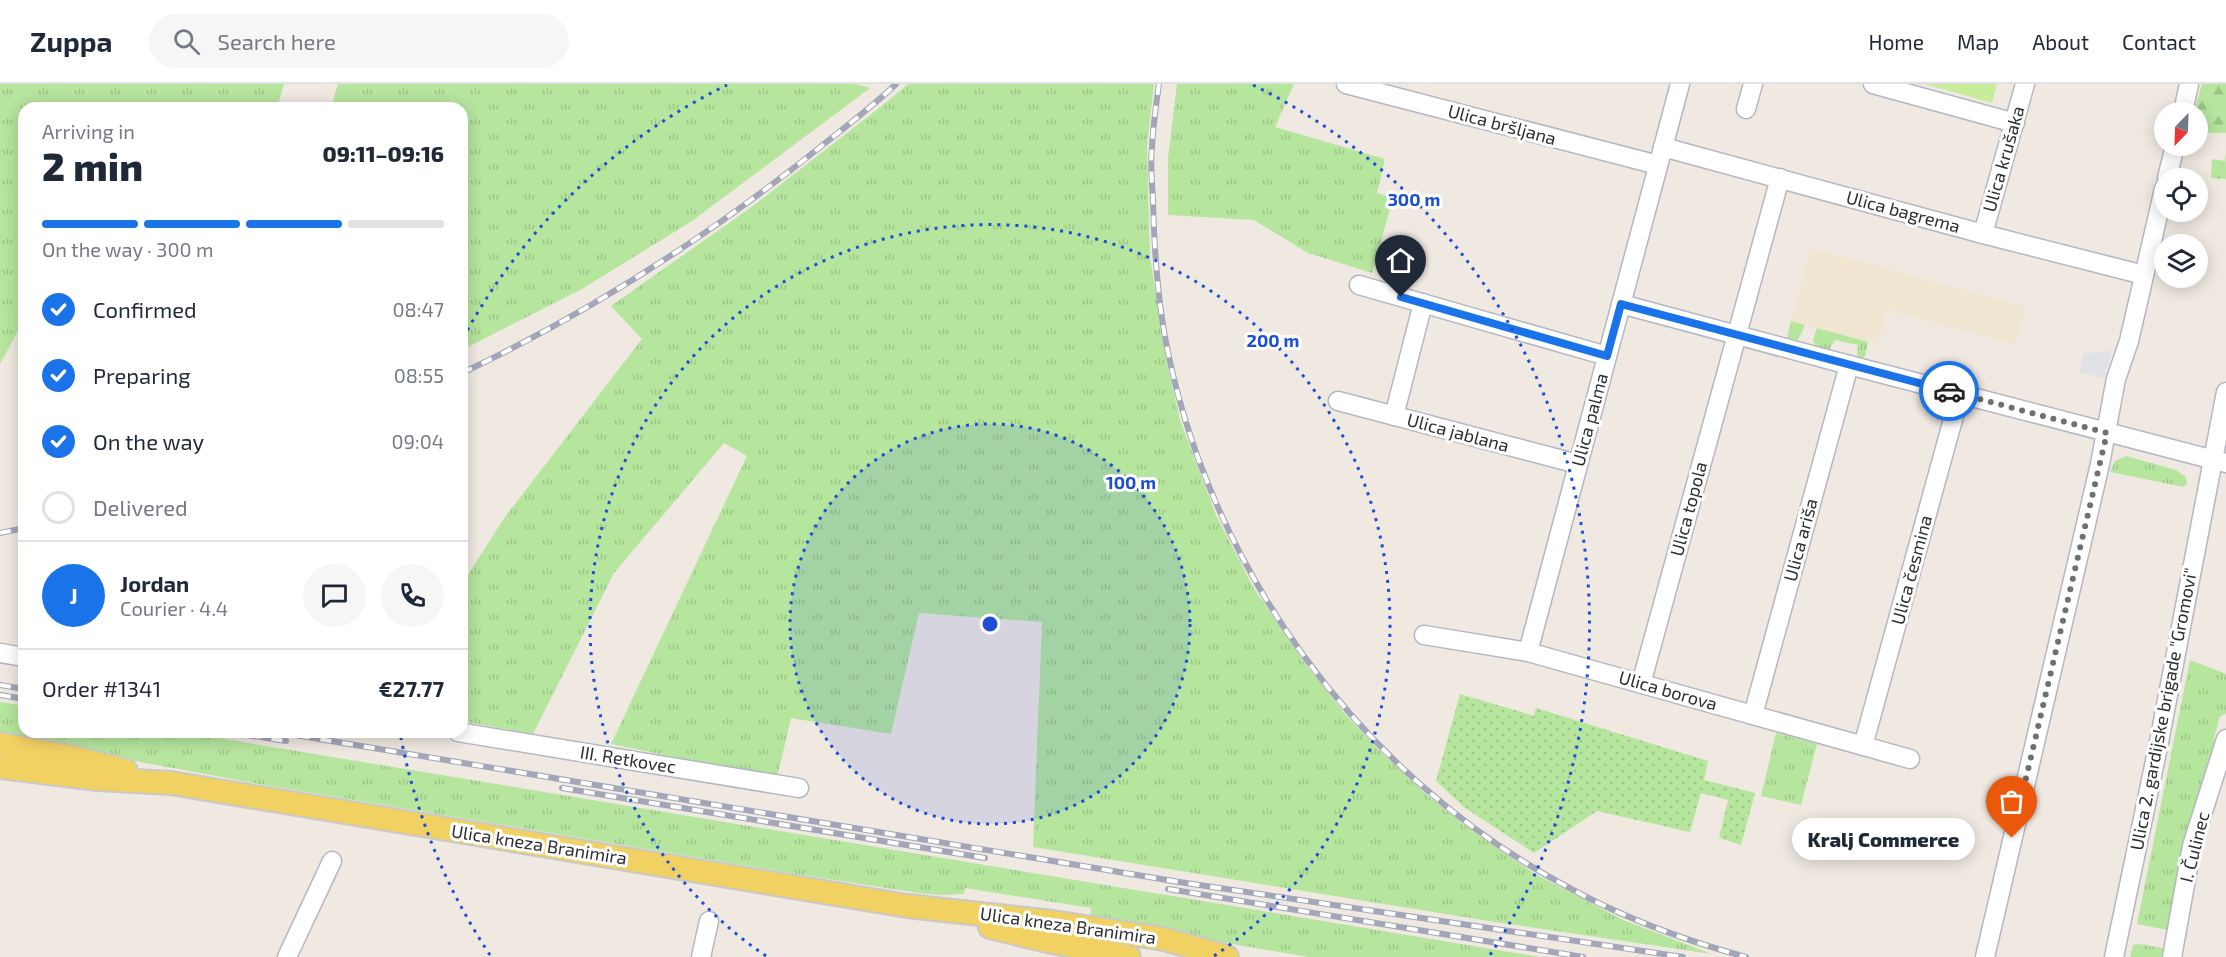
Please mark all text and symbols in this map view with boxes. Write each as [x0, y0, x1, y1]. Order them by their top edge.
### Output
search box [149, 14, 569, 68]
text: Zuppa [30, 24, 113, 58]
icon: search [170, 25, 203, 58]
text: Search here [218, 28, 336, 54]
text: Home [1868, 29, 1924, 54]
text: Map [1957, 29, 1999, 54]
text: About [2032, 29, 2089, 54]
text: Contact [2122, 29, 2196, 54]
street label: Ulica bršljana [1446, 99, 1559, 149]
north arrow [2154, 102, 2208, 156]
map controls [2154, 102, 2208, 288]
street label: Ulica krušaka [1977, 103, 2029, 214]
text: Arriving in [42, 119, 135, 143]
text: 09:11–09:16 [322, 140, 444, 166]
text: 2 min [42, 142, 143, 189]
button: locate [2154, 168, 2208, 222]
street label: Ulica bagrema [1844, 185, 1963, 237]
text: 300 m [1388, 188, 1440, 210]
button: layers [2154, 234, 2208, 288]
pin [1375, 235, 1426, 297]
text: On the way · 300 m [42, 237, 214, 261]
icon: home [1384, 244, 1417, 277]
icon: check [42, 293, 75, 326]
text: Confirmed [93, 296, 197, 322]
text: 08:47 [393, 297, 444, 321]
text: 200 m [1247, 329, 1299, 351]
icon: check [42, 359, 75, 392]
courier [1919, 361, 1979, 421]
text: Preparing [93, 362, 191, 388]
text: 08:55 [394, 363, 444, 387]
street label: Ulica palma [1566, 371, 1612, 469]
icon: car [1933, 375, 1966, 408]
street label: Ulica jablana [1405, 408, 1512, 456]
icon: check [42, 425, 75, 458]
text: On the way [93, 428, 204, 454]
text: 09:04 [391, 429, 444, 453]
street label: Ulica topola [1665, 459, 1711, 559]
text: 100 m [1106, 471, 1156, 493]
text: Delivered [93, 494, 188, 520]
street label: Ulica ariša [1778, 496, 1822, 584]
street label: Ulica česmina [1886, 513, 1936, 627]
button: chat [303, 564, 366, 627]
button: phone [381, 564, 444, 627]
street label: Ulica 2. gardijske brigade "Gromovi" [2125, 566, 2201, 852]
text: Jordan [120, 570, 189, 596]
text: J [69, 582, 78, 608]
text: Courier · 4.4 [120, 596, 228, 620]
centre of rings [980, 614, 1000, 634]
street label: Ulica borova [1616, 665, 1720, 715]
text: Order #1341 [42, 675, 161, 701]
text: €27.77 [379, 675, 444, 701]
street label: III. Retkovec [579, 741, 678, 777]
pin [1986, 776, 2037, 838]
icon: bag [1995, 785, 2028, 818]
street label: I. Čulinec [2175, 809, 2213, 884]
callout: Kralj Commerce [1793, 817, 1976, 859]
street label: Ulica kneza Branimira [450, 819, 628, 869]
text: Kralj Commerce [1808, 827, 1959, 851]
street label: Ulica kneza Branimira [979, 902, 1157, 948]

